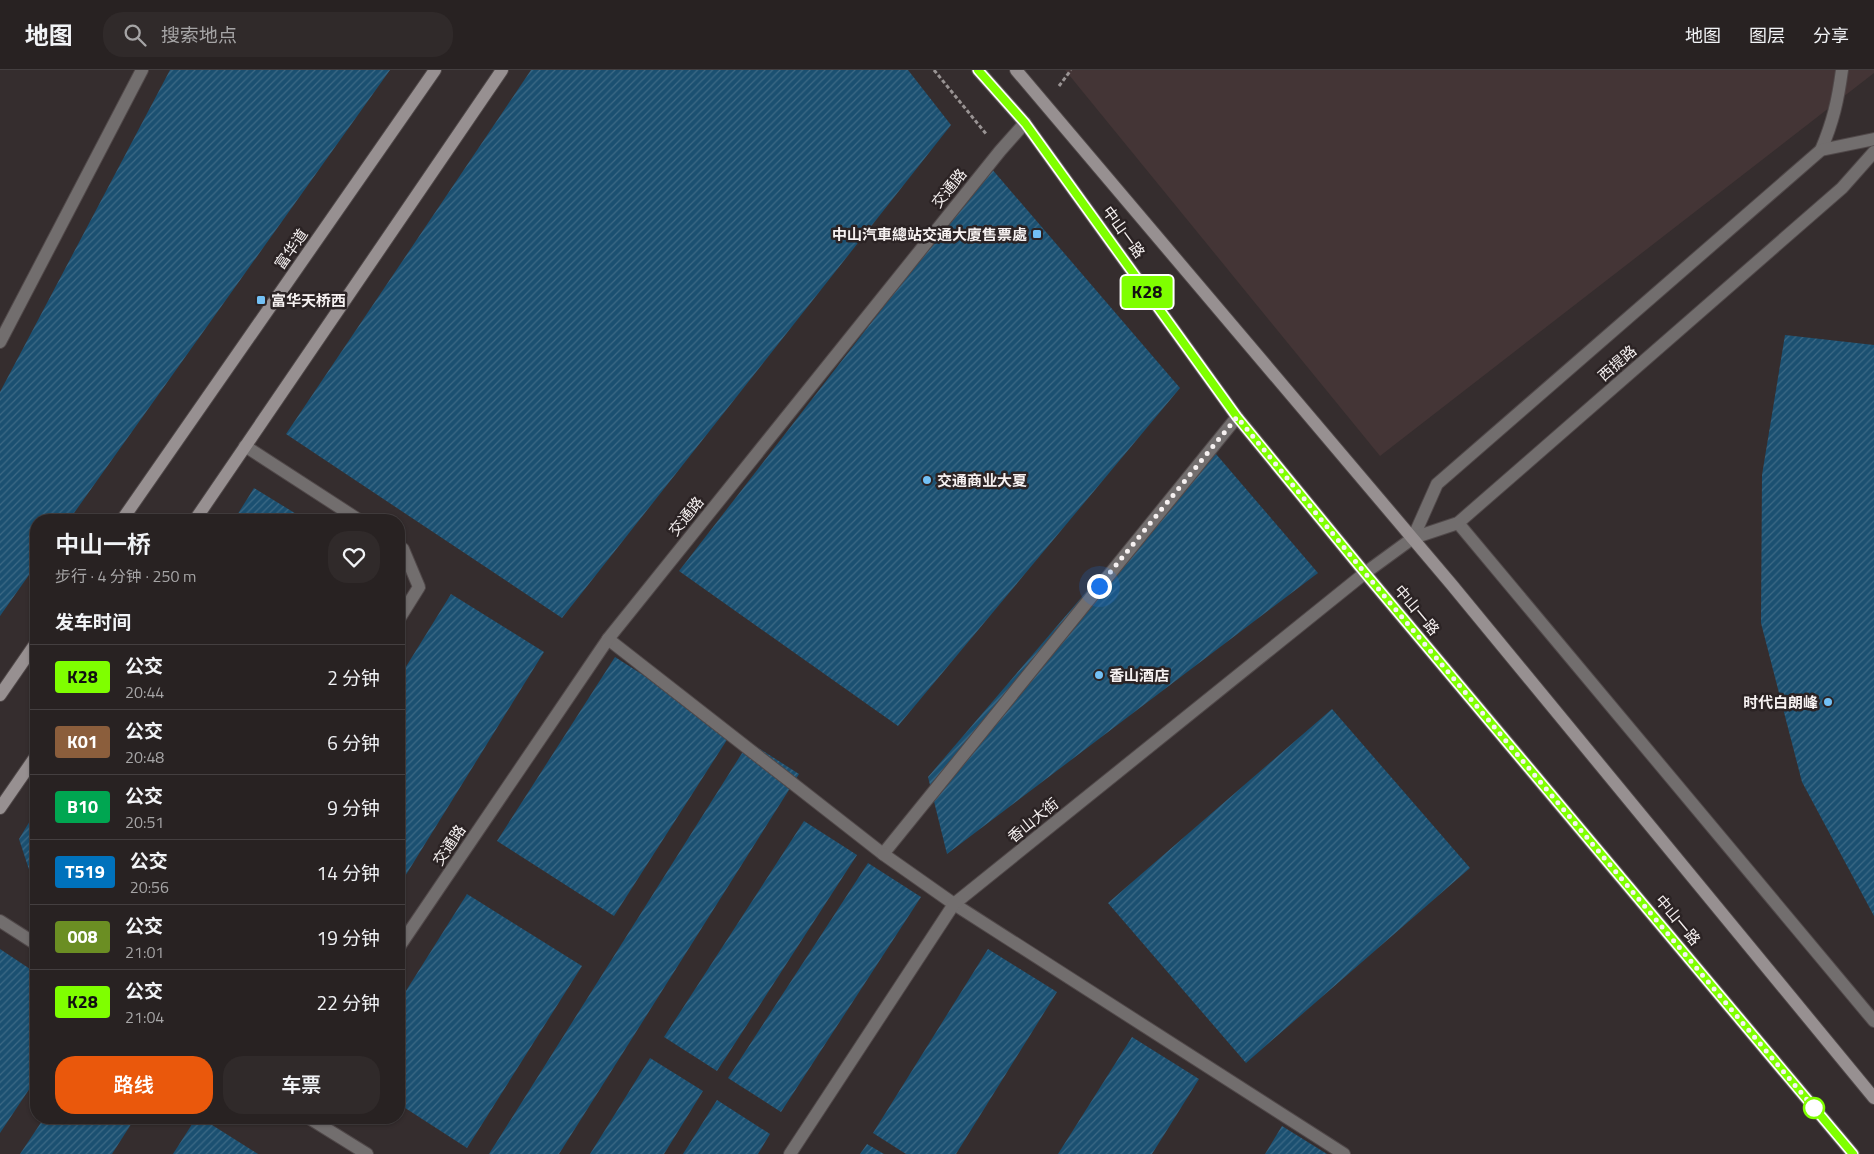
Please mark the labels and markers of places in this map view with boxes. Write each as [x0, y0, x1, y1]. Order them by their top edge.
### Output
place label: 中山汽車總站交通大廈售票處 [832, 223, 1027, 246]
marker: 中山汽車總站交通大廈售票處 [1031, 228, 1043, 240]
place label: 富华天桥西 [271, 289, 346, 312]
marker: 富华天桥西 [255, 294, 267, 306]
place label: 交通商业大夏 [937, 469, 1027, 492]
marker: 交通商业大夏 [921, 474, 933, 486]
place label: 香山酒店 [1109, 664, 1169, 687]
marker: 香山酒店 [1093, 669, 1105, 681]
place label: 时代白朗峰 [1743, 691, 1818, 714]
marker: 时代白朗峰 [1822, 696, 1834, 708]
unlabelled marker [1803, 1097, 1825, 1119]

